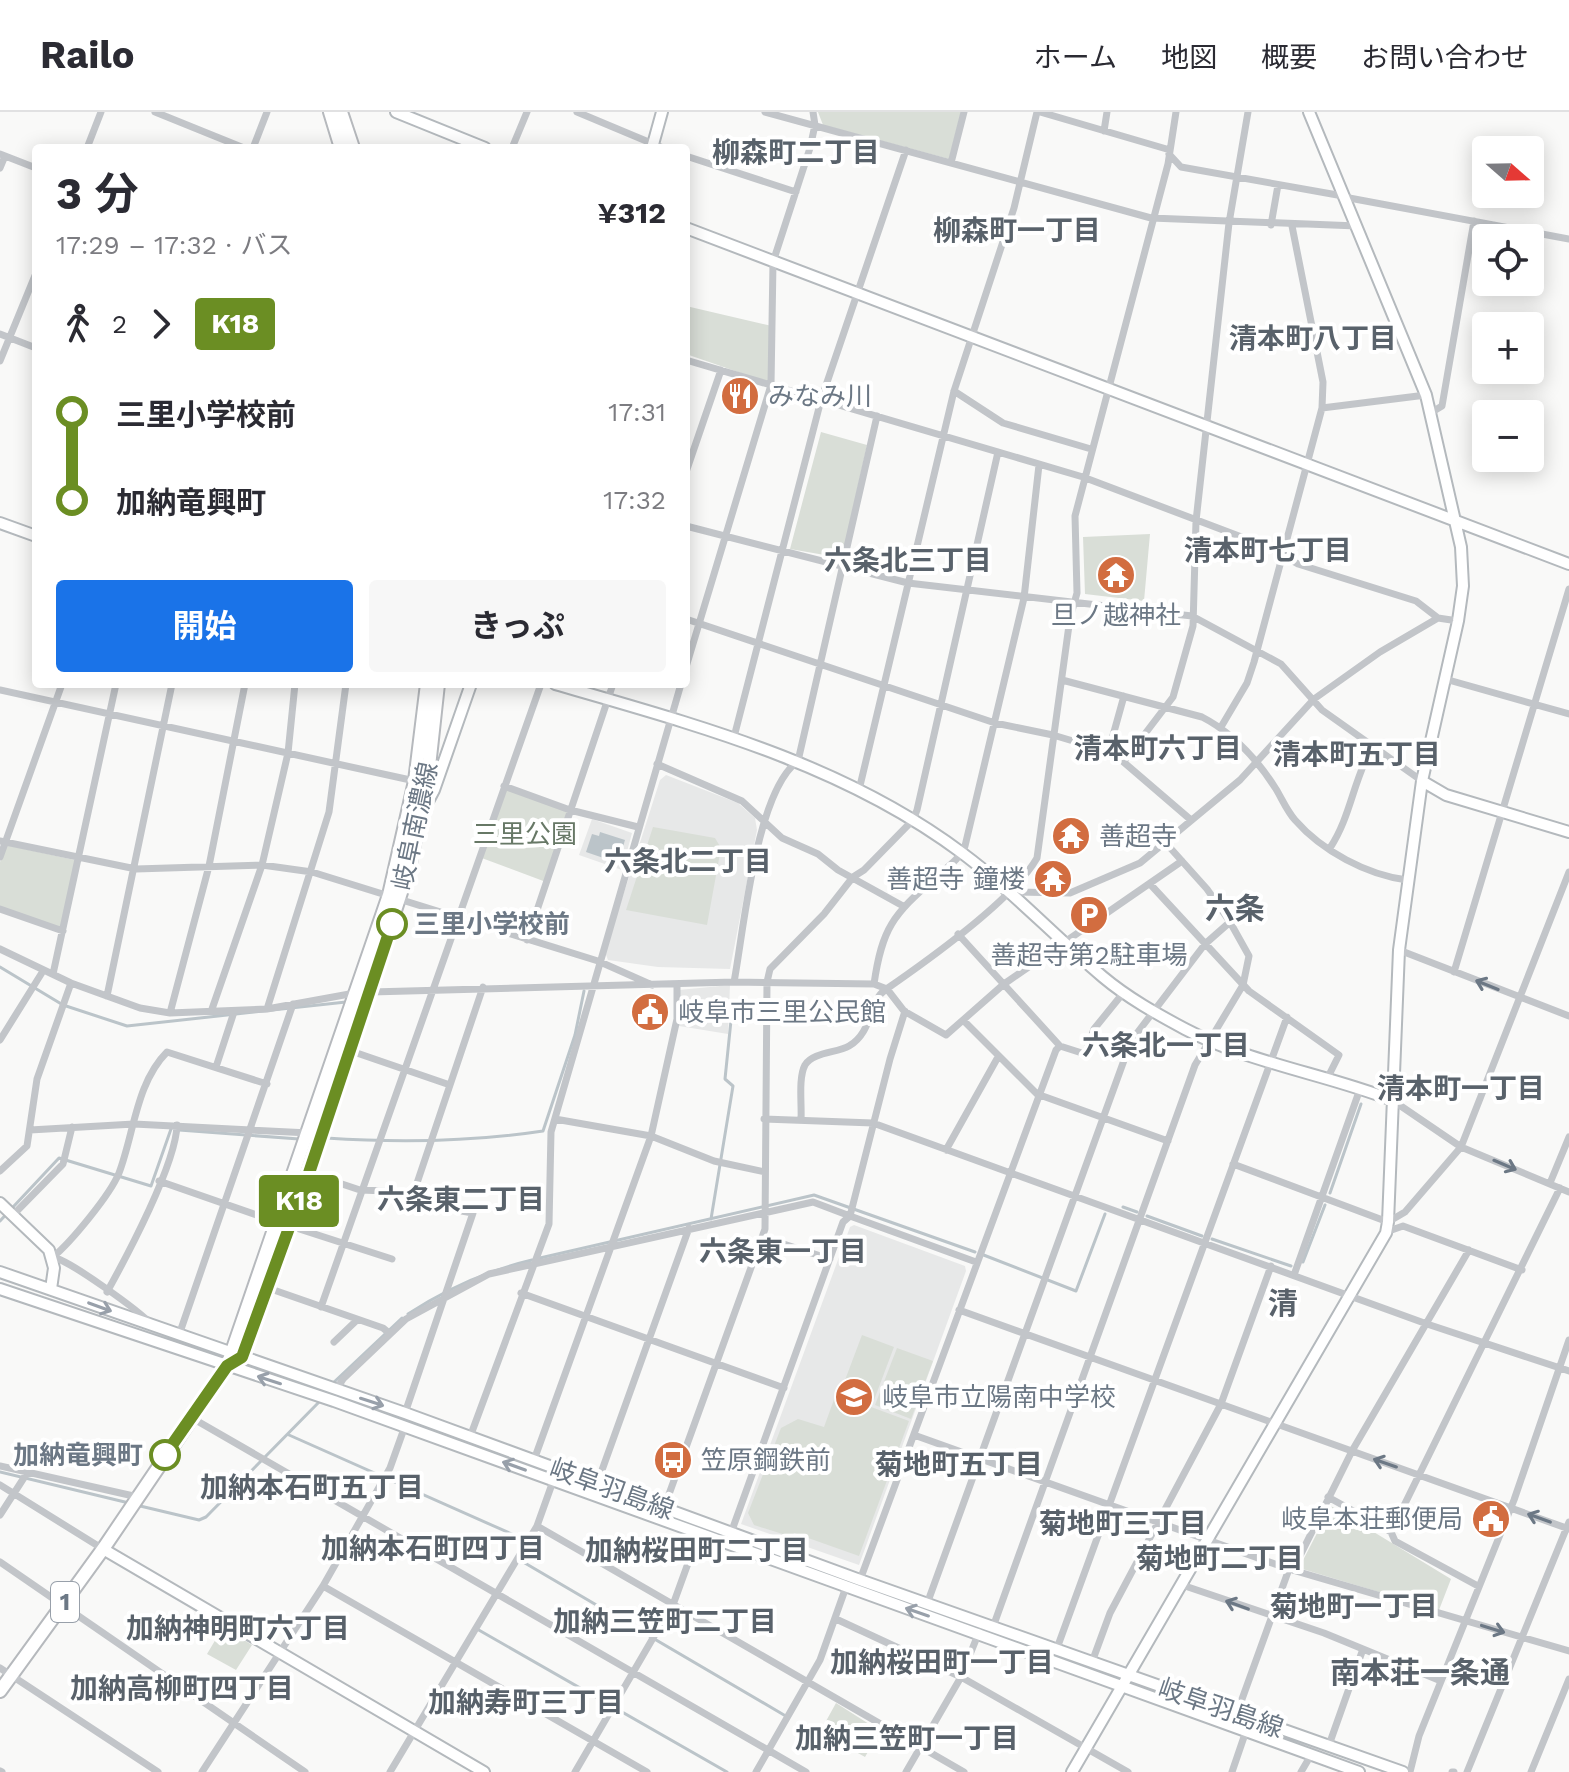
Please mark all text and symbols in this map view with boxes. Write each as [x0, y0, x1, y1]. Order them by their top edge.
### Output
text: Railo [40, 33, 134, 77]
text: ホーム [1034, 41, 1117, 74]
text: 地図 [1161, 41, 1217, 74]
text: 概要 [1261, 41, 1317, 74]
text: お問い合わせ [1361, 41, 1529, 74]
district label: 柳森町二丁目 [712, 136, 880, 169]
north arrow [1472, 136, 1544, 208]
map controls [1472, 136, 1544, 472]
text: 3 分 [56, 168, 139, 220]
text: ¥312 [597, 195, 666, 230]
district label: 柳森町一丁目 [933, 214, 1101, 247]
button: locate [1472, 224, 1544, 296]
text: 17:29 – 17:32 · バス [56, 230, 292, 260]
icon: walk [56, 302, 100, 346]
icon: forward [139, 302, 183, 346]
text: K18 [211, 307, 259, 340]
text: 2 [112, 309, 127, 339]
button: + [1472, 312, 1544, 384]
district label: 清本町八丁目 [1229, 322, 1397, 355]
restaurant icon: みなみ川 [719, 375, 761, 417]
place label: みなみ川 [768, 381, 872, 411]
text: 三里小学校前 [116, 397, 296, 432]
text: 17:31 [608, 397, 666, 427]
button: − [1472, 400, 1544, 472]
text: 加納竜興町 [116, 485, 266, 520]
text: 17:32 [603, 485, 666, 515]
district label: 清本町七丁目 [1184, 534, 1352, 567]
district label: 六条北三丁目 [824, 544, 992, 577]
temple icon: 旦ノ越神社 [1095, 554, 1137, 596]
button: 開始 [56, 580, 353, 672]
button: きっぷ [369, 580, 666, 672]
place label: 旦ノ越神社 [1051, 600, 1181, 630]
district label: 清本町六丁目 [1074, 732, 1242, 765]
district label: 清本町五丁目 [1273, 738, 1441, 771]
street label: 岐阜南濃線 [387, 759, 443, 893]
temple icon: 善超寺 [1050, 815, 1092, 857]
park label: 三里公園 [473, 819, 577, 849]
place label: 善超寺 [1099, 821, 1177, 851]
district label: 六条北二丁目 [604, 845, 772, 878]
temple icon: 善超寺 鐘楼 [1032, 858, 1074, 900]
place label: 善超寺 鐘楼 [886, 864, 1025, 894]
district label: 六条 [1205, 891, 1265, 926]
parking icon: 善超寺第2駐車場 [1068, 894, 1110, 936]
marker: 三里小学校前 [377, 909, 407, 939]
place label: 三里小学校前 [414, 909, 570, 939]
place label: 善超寺第2駐車場 [990, 940, 1188, 970]
one-way arrow [1475, 976, 1500, 991]
public building icon: 岐阜市三里公民館 [629, 991, 671, 1033]
place label: 岐阜市三里公民館 [678, 997, 886, 1027]
district label: 六条北一丁目 [1082, 1029, 1250, 1062]
district label: 清本町一丁目 [1377, 1072, 1545, 1105]
one-way arrow [1492, 1159, 1517, 1174]
line badge: K18 [253, 1175, 345, 1227]
district label: 六条東二丁目 [377, 1183, 545, 1216]
text: K18 [275, 1184, 323, 1217]
district label: 六条東一丁目 [699, 1235, 867, 1268]
district label: 清 [1268, 1286, 1298, 1321]
one-way arrow [87, 1301, 112, 1315]
one-way arrow [257, 1372, 283, 1387]
school or university icon: 岐阜市立陽南中学校 [833, 1376, 875, 1418]
place label: 岐阜市立陽南中学校 [882, 1382, 1116, 1412]
one-way arrow [359, 1395, 384, 1410]
bus stop icon: 笠原鋼鉄前 [652, 1439, 694, 1481]
place label: 加納竜興町 [13, 1440, 143, 1470]
marker: 加納竜興町 [150, 1440, 180, 1470]
place label: 笠原鋼鉄前 [701, 1445, 831, 1475]
district label: 菊地町五丁目 [875, 1448, 1043, 1481]
street label: 岐阜羽島線 [546, 1453, 678, 1525]
one-way arrow [1373, 1455, 1398, 1469]
one-way arrow [502, 1458, 527, 1473]
district label: 加納本石町五丁目 [200, 1471, 424, 1504]
public building icon: 岐阜本荘郵便局 [1470, 1498, 1512, 1540]
place label: 岐阜本荘郵便局 [1281, 1504, 1463, 1534]
district label: 菊地町三丁目 [1039, 1507, 1207, 1540]
one-way arrow [1527, 1510, 1552, 1524]
district label: 加納本石町四丁目 [321, 1532, 545, 1565]
district label: 加納桜田町二丁目 [585, 1534, 809, 1567]
district label: 菊地町二丁目 [1136, 1542, 1304, 1575]
road number: 1 [51, 1582, 79, 1622]
district label: 菊地町一丁目 [1270, 1590, 1438, 1623]
one-way arrow [1225, 1597, 1250, 1611]
one-way arrow [905, 1603, 930, 1618]
district label: 加納三笠町二丁目 [553, 1605, 777, 1638]
district label: 加納神明町六丁目 [126, 1612, 350, 1645]
one-way arrow [1480, 1622, 1506, 1637]
district label: 加納桜田町一丁目 [830, 1646, 1054, 1679]
district label: 南本荘一条通 [1330, 1655, 1510, 1690]
district label: 加納高柳町四丁目 [70, 1672, 294, 1705]
street label: 岐阜羽島線 [1155, 1673, 1287, 1743]
district label: 加納寿町三丁目 [428, 1686, 624, 1719]
district label: 加納三笠町一丁目 [795, 1722, 1019, 1755]

